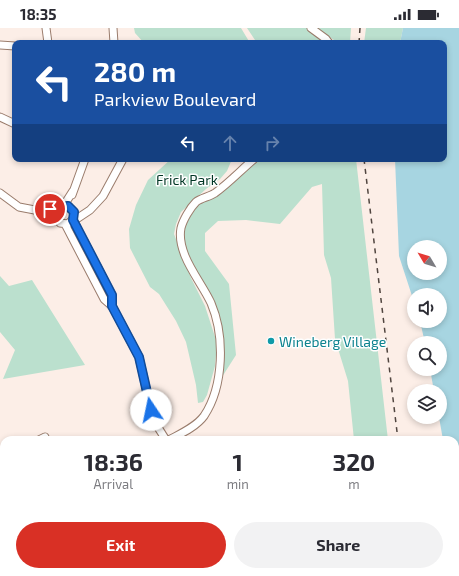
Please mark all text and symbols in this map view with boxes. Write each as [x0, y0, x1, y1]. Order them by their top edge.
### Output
text: 18:35 [20, 5, 56, 23]
text: 280 m [94, 54, 176, 88]
icon: left [28, 56, 80, 108]
text: Parkview Boulevard [94, 88, 256, 110]
icon: left [177, 132, 199, 154]
icon: ahead [219, 132, 241, 154]
icon: right [261, 132, 283, 154]
park label: Frick Park [156, 171, 218, 188]
pin [33, 192, 67, 226]
icon: arrive [39, 198, 61, 220]
north arrow [407, 240, 447, 280]
map controls [407, 240, 447, 424]
button: sound [407, 288, 447, 328]
place label: Wineberg Village [279, 333, 386, 350]
marker: Wineberg Village [266, 336, 276, 346]
button: search [407, 336, 447, 376]
button: layers [407, 384, 447, 424]
position arrow [130, 389, 172, 431]
text: 18:36 [84, 447, 143, 476]
text: 1 [233, 447, 243, 476]
text: 320 [333, 447, 375, 476]
text: Arrival [94, 476, 133, 492]
text: min [227, 476, 249, 492]
text: m [348, 476, 360, 492]
button: Exit [16, 522, 226, 568]
button: Share [234, 522, 443, 568]

